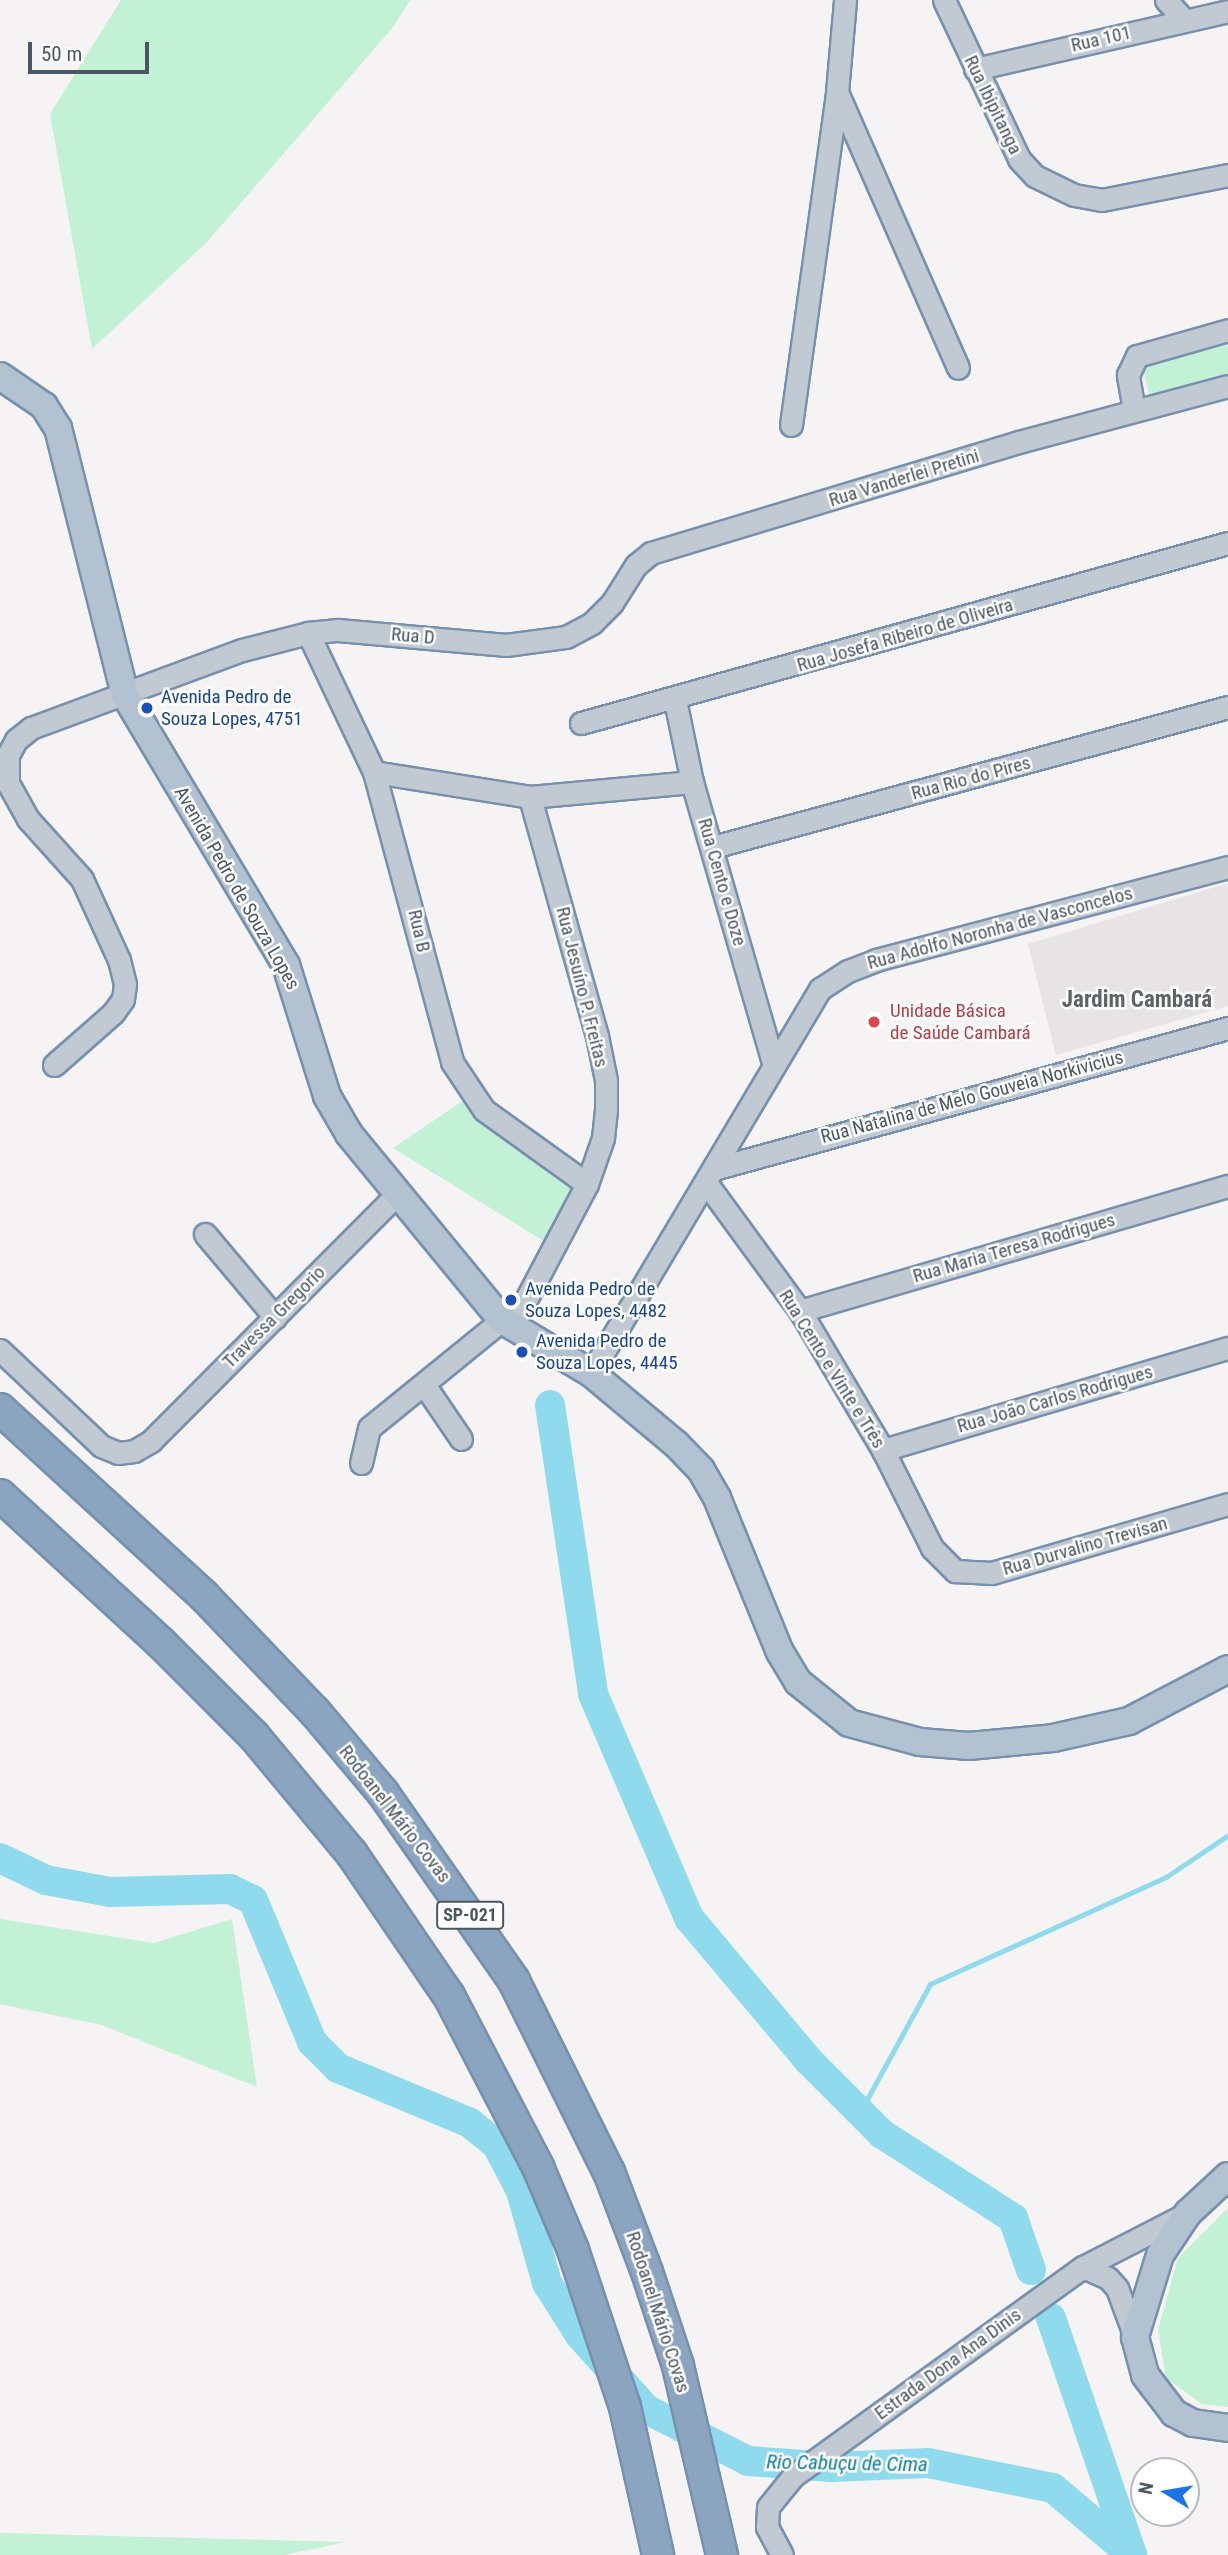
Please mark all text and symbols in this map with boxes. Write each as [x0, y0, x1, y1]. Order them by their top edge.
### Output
street label: Rua 101 [1069, 21, 1133, 57]
scale bar [32, 28, 152, 72]
text: 50 m [41, 42, 82, 66]
street label: Rua Ibipitanga [959, 52, 1027, 158]
street label: Rua Vanderlei Pretini [826, 444, 982, 512]
street label: Rua Josefa Ribeiro de Oliveira [794, 593, 1016, 677]
street label: Rua D [390, 623, 436, 649]
place label: Avenida Pedro de Souza Lopes, 4751 [161, 686, 303, 730]
marker: Avenida Pedro de Souza Lopes, 4751 [139, 700, 155, 716]
street label: Rua Rio do Pires [909, 751, 1033, 805]
street label: Avenida Pedro de Souza Lopes [169, 782, 305, 994]
street label: Rua Cento e Doze [693, 816, 751, 948]
street label: Rua Adolfo Noronha de Vasconcelos [865, 882, 1135, 974]
street label: Rua Jesuíno P. Freitas [551, 905, 613, 1069]
street label: Rua B [403, 907, 435, 955]
district label: Jardim Cambará [1062, 986, 1212, 1014]
place label: Unidade Básica de Saúde Cambará [890, 1000, 1031, 1044]
marker: Unidade Básica de Saúde Cambará [864, 1012, 884, 1032]
street label: Rua Natalina de Melo Gouveia Norkivicius [818, 1046, 1126, 1148]
street label: Rua Maria Teresa Rodrigues [910, 1208, 1118, 1288]
street label: Travessa Gregorio [218, 1261, 330, 1373]
place label: Avenida Pedro de Souza Lopes, 4482 [525, 1278, 667, 1322]
street label: Rua Cento e Vinte e Três [774, 1285, 890, 1453]
marker: Avenida Pedro de Souza Lopes, 4482 [503, 1292, 519, 1308]
place label: Avenida Pedro de Souza Lopes, 4445 [536, 1330, 678, 1374]
marker: Avenida Pedro de Souza Lopes, 4445 [514, 1344, 530, 1360]
street label: Rua João Carlos Rodrigues [955, 1360, 1155, 1438]
street label: Rua Durvalino Trevisan [1000, 1512, 1170, 1580]
street label: Rodoanel Mário Covas [334, 1741, 456, 1887]
road number: SP-021 [435, 1900, 505, 1929]
street label: Rodoanel Mário Covas [621, 2229, 695, 2395]
street label: Estrada Dona Ana Dinis [870, 2303, 1026, 2425]
water label: Rio Cabuçu de Cima [766, 2449, 928, 2477]
north arrow [1130, 2457, 1200, 2527]
text: N [1133, 2480, 1158, 2496]

